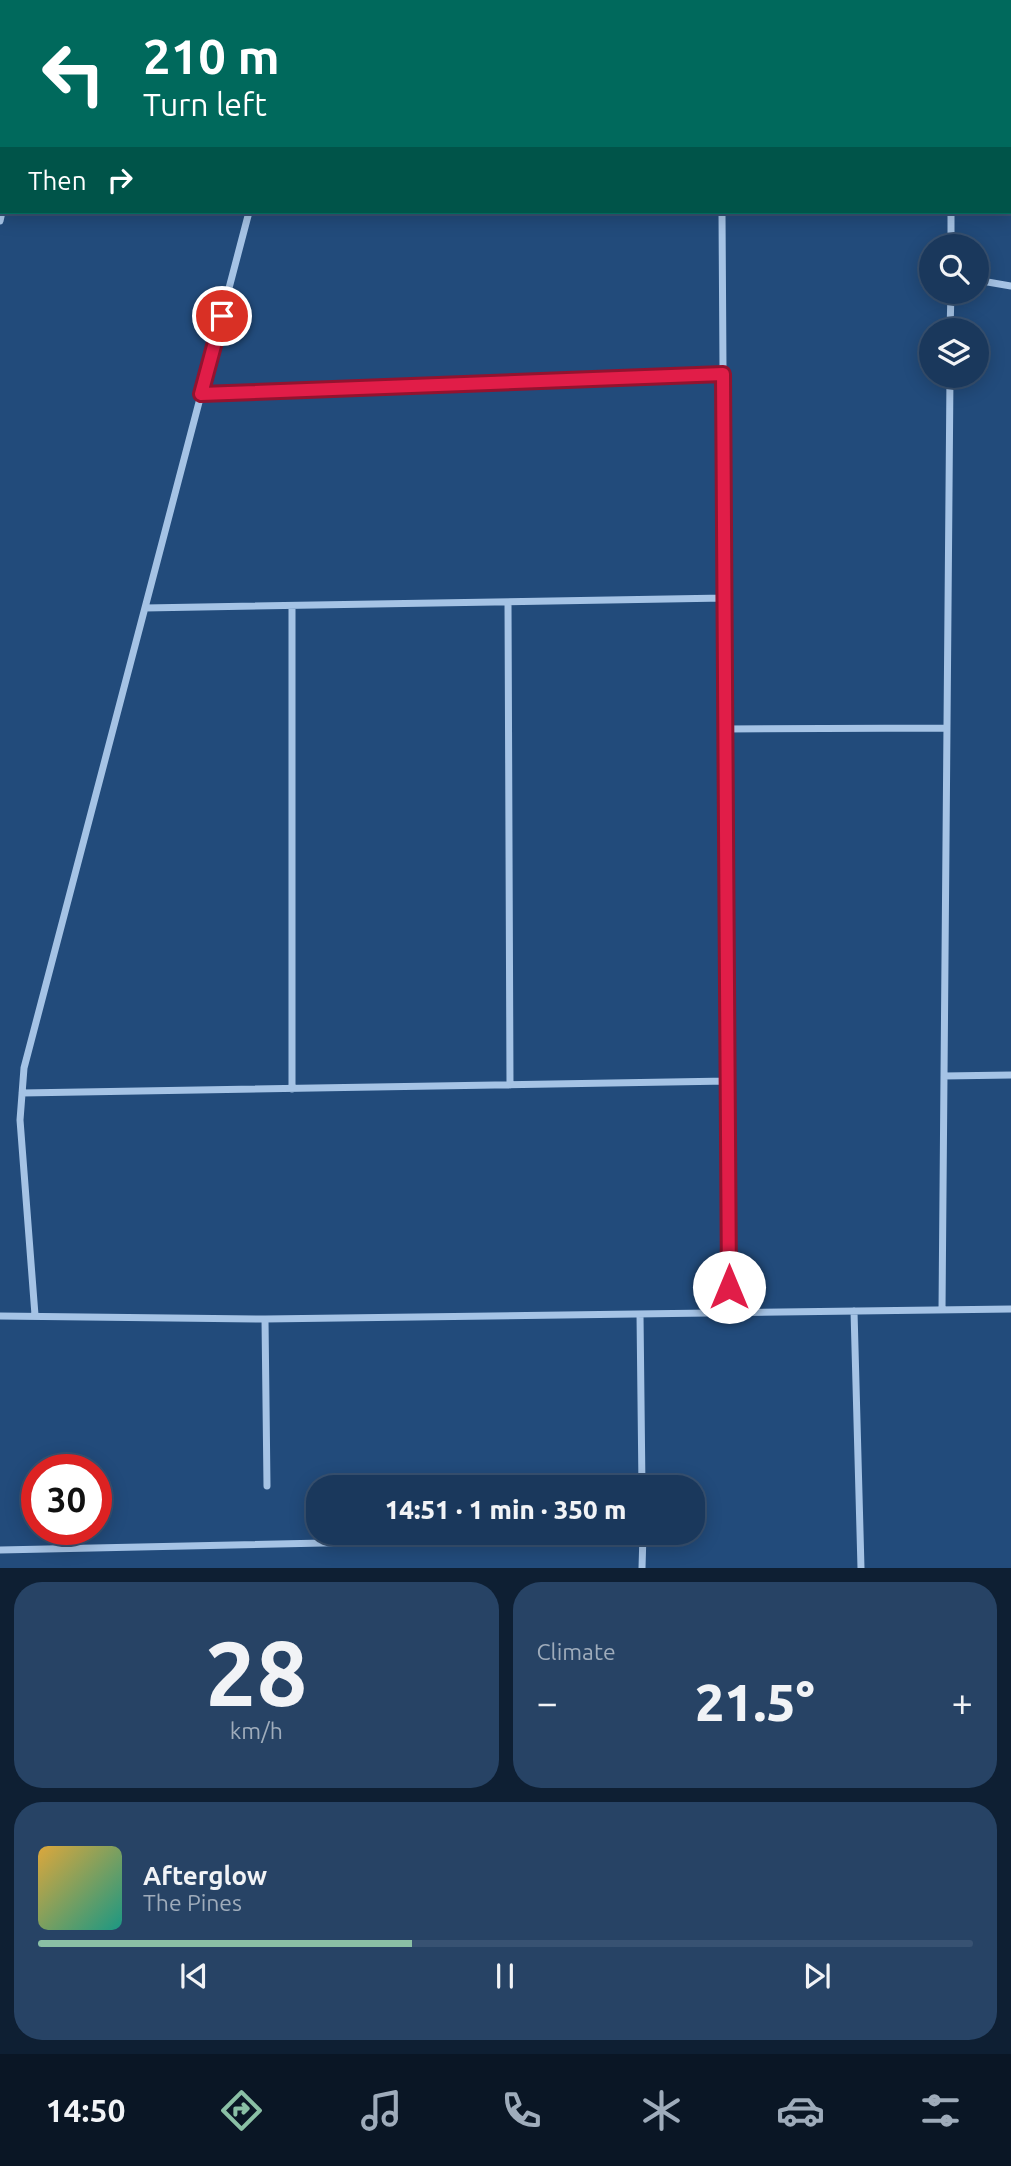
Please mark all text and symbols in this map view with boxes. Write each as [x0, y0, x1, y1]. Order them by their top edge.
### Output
icon: left [28, 28, 119, 119]
text: 210 m [143, 28, 280, 83]
text: Turn left [143, 86, 267, 122]
icon: right [101, 161, 139, 199]
text: Then [28, 166, 87, 195]
map controls [919, 234, 989, 388]
button: search [919, 234, 989, 304]
pin [192, 286, 252, 346]
icon: arrive [203, 297, 241, 335]
button: layers [919, 318, 989, 388]
position arrow [692, 1250, 766, 1324]
speed limit sign: 30 [21, 1454, 112, 1545]
text: 14:51 · 1 min · 350 m [385, 1495, 626, 1524]
text: 28 [205, 1621, 308, 1723]
text: Climate [537, 1639, 616, 1664]
text: 21.5° [695, 1673, 815, 1731]
text: − [537, 1681, 558, 1723]
text: + [952, 1681, 973, 1723]
text: km/h [230, 1718, 283, 1743]
text: Afterglow [143, 1861, 267, 1890]
text: The Pines [143, 1890, 242, 1915]
icon: previous [175, 1957, 213, 1995]
icon: pause [486, 1957, 524, 1995]
icon: next [798, 1957, 836, 1995]
icon: directions [217, 2086, 266, 2135]
icon: music [357, 2086, 406, 2135]
icon: phone [497, 2086, 546, 2135]
icon: climate [637, 2086, 686, 2135]
icon: car [776, 2086, 825, 2135]
icon: filters [916, 2086, 965, 2135]
text: 14:50 [45, 2092, 126, 2128]

